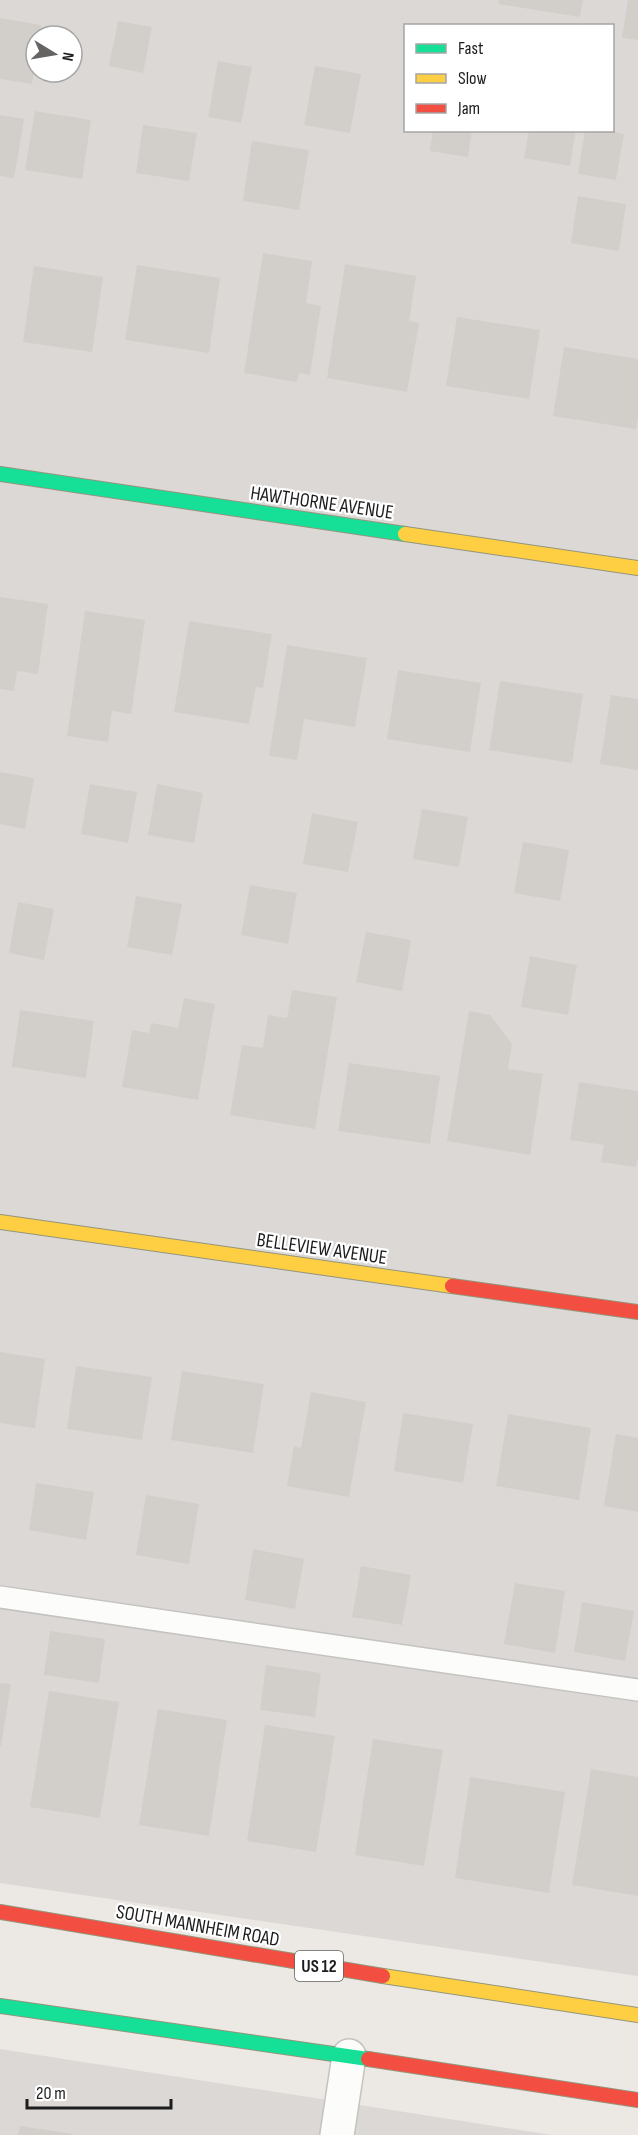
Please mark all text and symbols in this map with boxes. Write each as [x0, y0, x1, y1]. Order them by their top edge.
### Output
north arrow [24, 24, 84, 84]
legend [404, 24, 614, 132]
text: Fast [458, 38, 484, 59]
text: N [57, 51, 77, 63]
text: Slow [458, 68, 487, 89]
text: Jam [457, 98, 480, 119]
street label: HAWTHORNE AVENUE [249, 481, 395, 525]
street label: BELLEVIEW AVENUE [255, 1228, 389, 1270]
street label: SOUTH MANNHEIM ROAD [114, 1900, 281, 1952]
road number: US 12 [295, 1951, 343, 1981]
scale bar [27, 2072, 171, 2110]
text: 20 m [36, 2083, 66, 2104]

